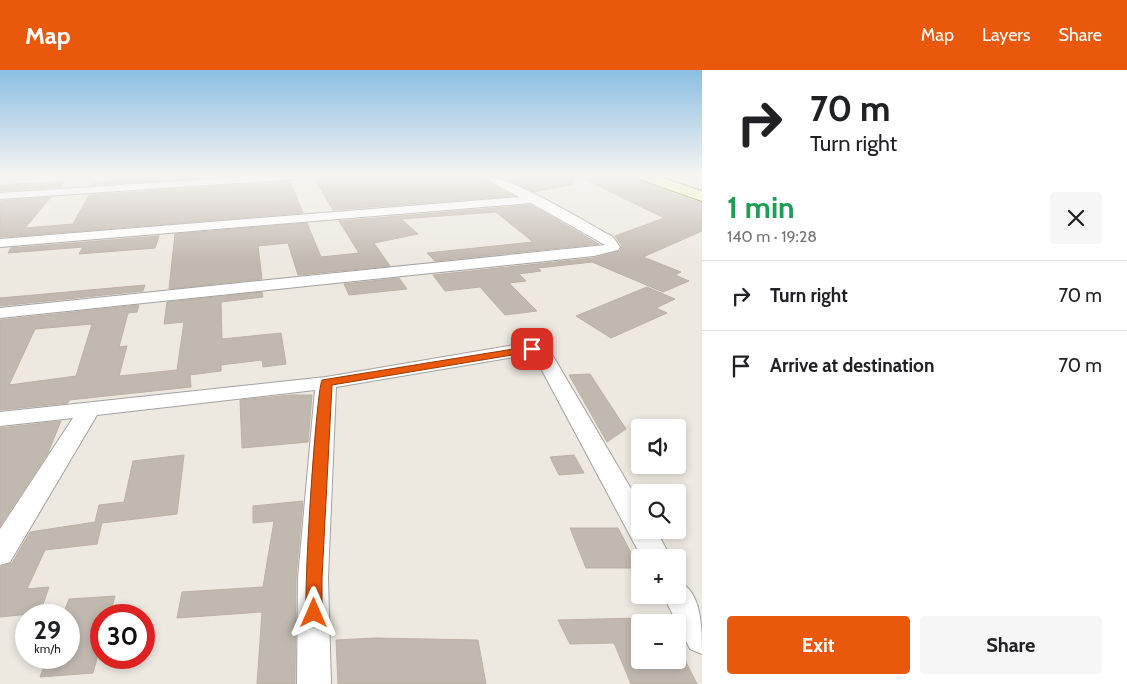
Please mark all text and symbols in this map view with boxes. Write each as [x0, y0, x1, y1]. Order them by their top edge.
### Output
text: Map [25, 21, 71, 50]
text: Map [921, 24, 954, 46]
text: Layers [982, 24, 1031, 46]
text: Share [1059, 24, 1102, 46]
text: 70 m [810, 87, 891, 130]
icon: right [727, 90, 792, 155]
text: Turn right [810, 130, 897, 157]
text: 1 min [727, 189, 795, 226]
button: close [1050, 192, 1102, 244]
text: 140 m · 19:28 [727, 227, 817, 246]
icon: right [727, 282, 755, 310]
text: Turn right [770, 284, 848, 307]
text: 70 m [1058, 284, 1102, 307]
pin [511, 328, 553, 370]
icon: arrive [518, 335, 546, 363]
icon: arrive [727, 352, 755, 380]
text: Arrive at destination [770, 354, 934, 377]
text: 70 m [1058, 354, 1102, 377]
map controls [631, 419, 686, 669]
button: sound [631, 419, 686, 474]
button: search [631, 484, 686, 539]
button: + [631, 549, 686, 604]
position arrow [287, 586, 339, 638]
speed limit sign: 30 [90, 604, 155, 669]
button: − [631, 614, 686, 669]
text: 29 [34, 615, 61, 645]
button: Exit [727, 616, 910, 674]
button: Share [920, 616, 1102, 674]
text: km/h [34, 641, 61, 656]

